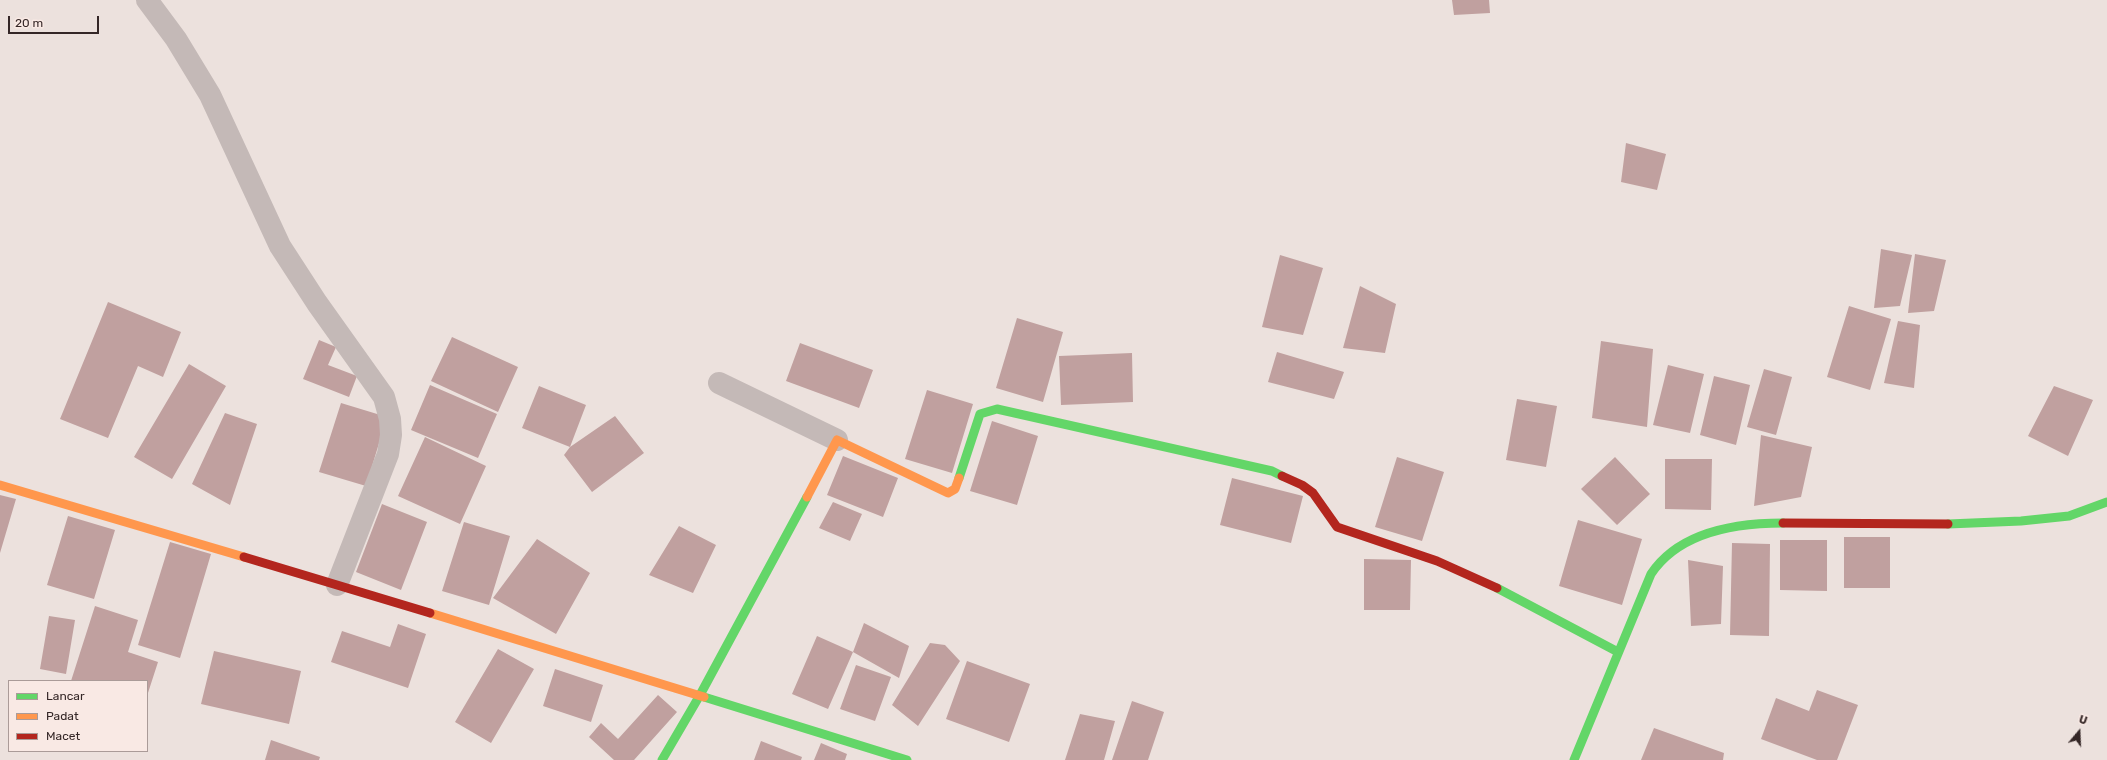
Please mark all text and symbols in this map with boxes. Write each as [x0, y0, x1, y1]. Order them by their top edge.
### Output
scale bar [10, 8, 101, 34]
text: 20 m [15, 16, 43, 30]
legend [8, 680, 148, 752]
text: Lancar [46, 689, 84, 703]
text: Padat [46, 709, 79, 723]
north arrow [2059, 712, 2099, 752]
text: U [2077, 713, 2089, 728]
text: Macet [46, 729, 80, 743]

